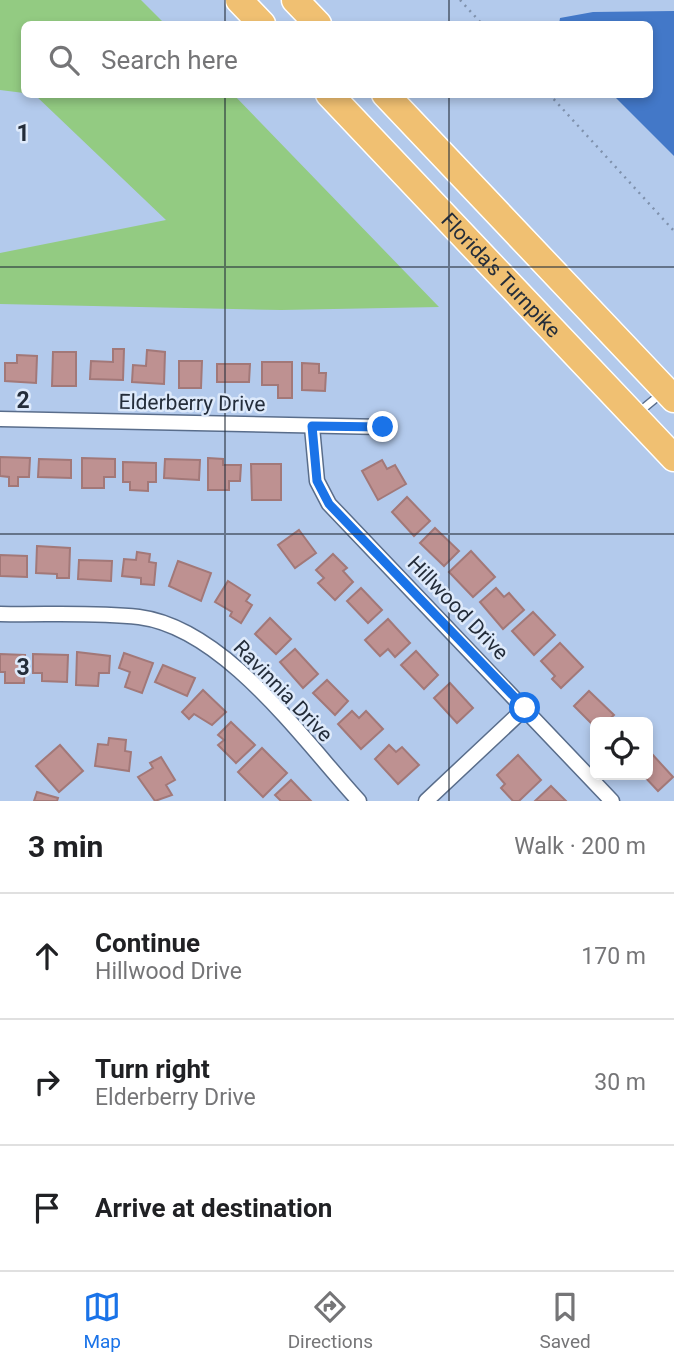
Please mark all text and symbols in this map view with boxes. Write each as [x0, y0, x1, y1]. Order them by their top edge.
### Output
search box [21, 21, 653, 98]
icon: search [45, 41, 83, 79]
text: Search here [101, 45, 238, 75]
text: 1 [16, 120, 30, 147]
street label: Florida's Turnpike [436, 208, 566, 343]
text: 2 [16, 387, 30, 414]
street label: Elderberry Drive [118, 390, 266, 416]
route end [367, 411, 398, 442]
street label: Hillwood Drive [403, 551, 513, 665]
street label: Ravinnia Drive [229, 635, 337, 747]
text: 3 [16, 654, 30, 681]
route start [509, 692, 540, 723]
map controls [590, 717, 653, 780]
button: locate [590, 717, 653, 780]
text: 3 min [28, 829, 103, 864]
text: Walk · 200 m [514, 833, 646, 860]
text: Continue [95, 928, 200, 958]
icon: ahead [28, 937, 66, 975]
text: 170 m [581, 943, 646, 970]
text: Hillwood Drive [95, 958, 242, 985]
text: Turn right [95, 1054, 210, 1084]
icon: right [28, 1063, 66, 1101]
text: 30 m [594, 1069, 646, 1096]
text: Elderberry Drive [95, 1084, 256, 1111]
icon: arrive [28, 1189, 66, 1227]
text: Arrive at destination [95, 1193, 332, 1223]
tab: Map [83, 1288, 121, 1353]
tab: Directions [288, 1288, 373, 1353]
tab: Saved [539, 1288, 591, 1353]

